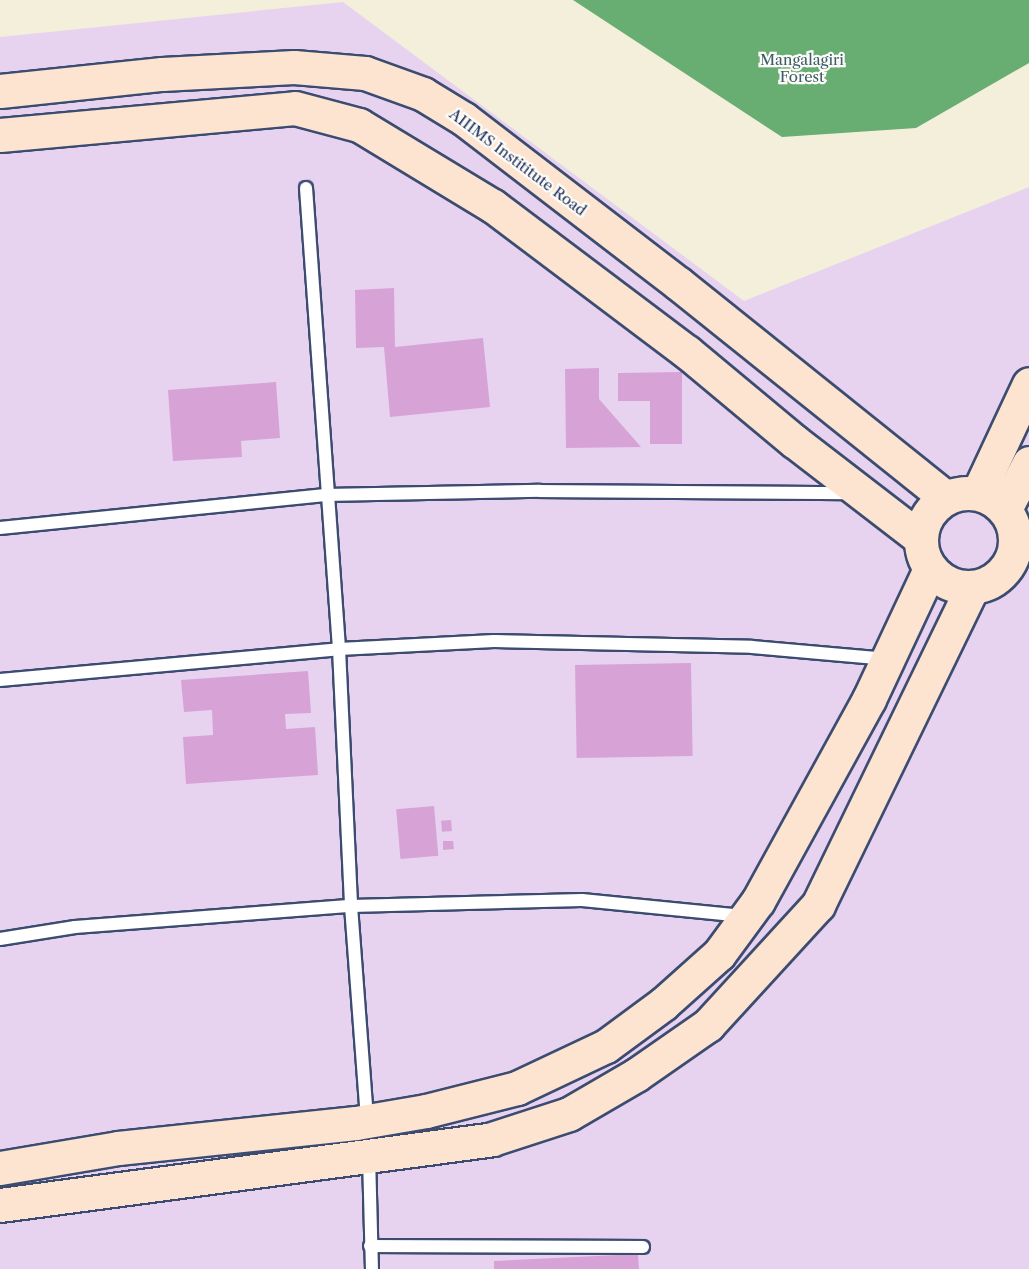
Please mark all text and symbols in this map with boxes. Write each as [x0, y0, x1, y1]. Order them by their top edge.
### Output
park label: Mangalagiri Forest [760, 50, 844, 85]
street label: AIIIMS Instititute Road [446, 105, 590, 219]

